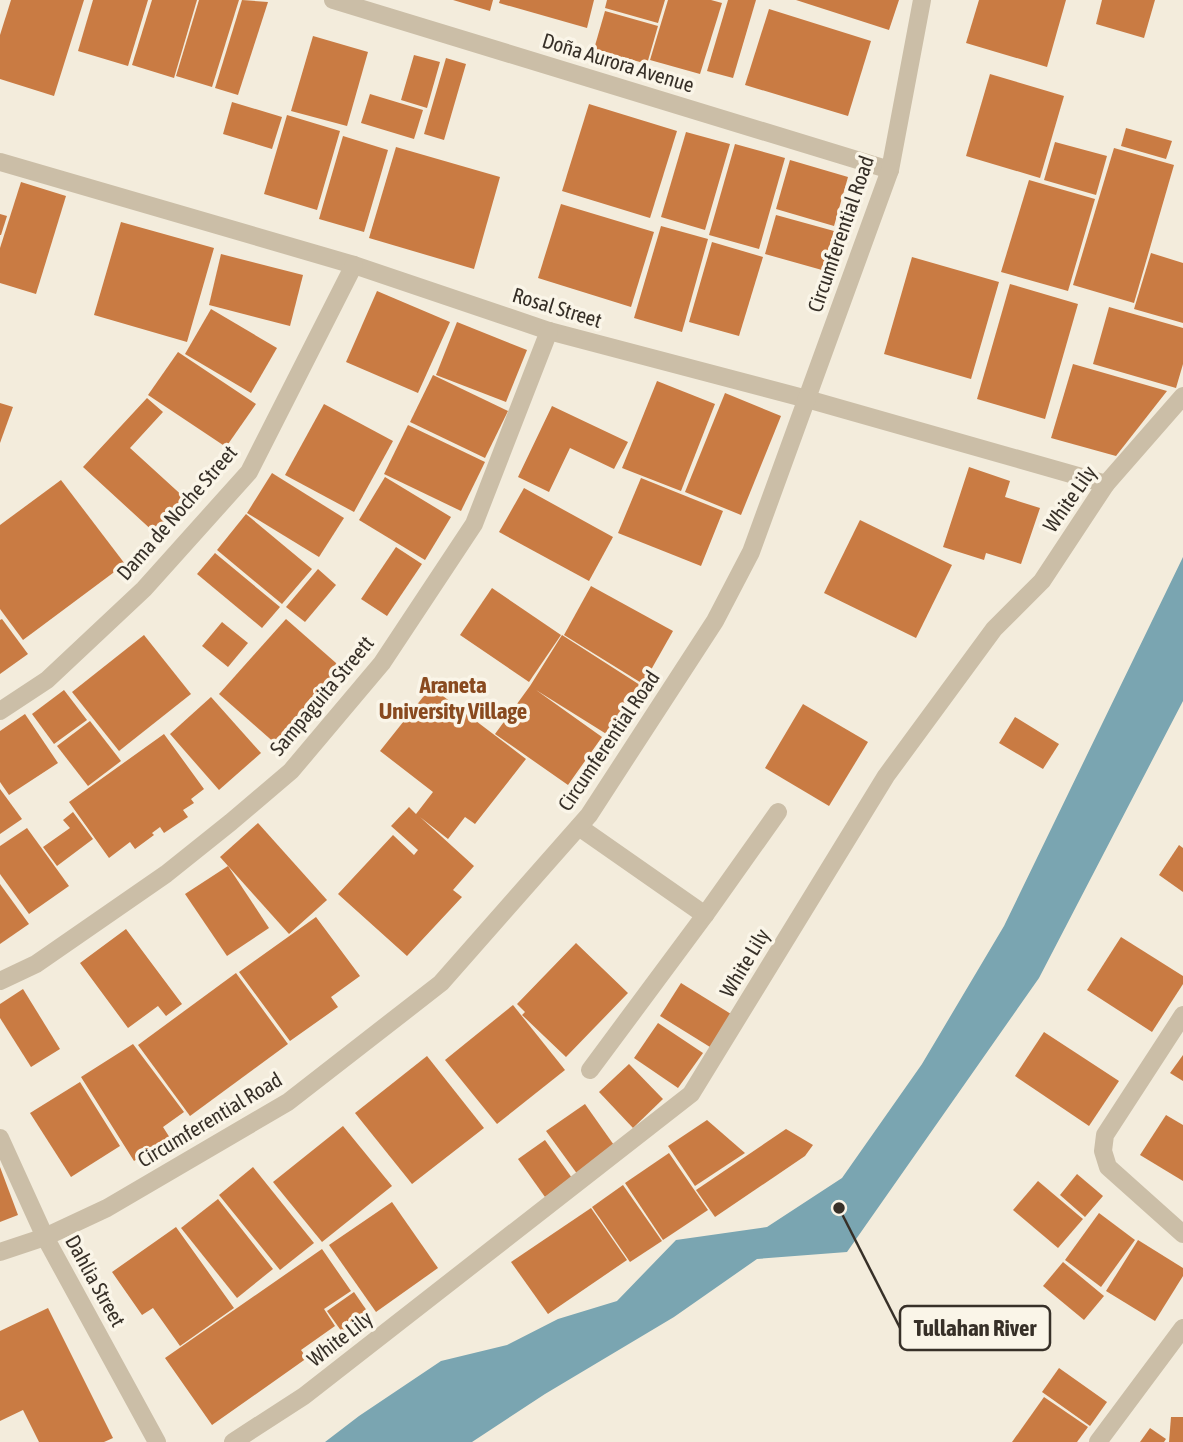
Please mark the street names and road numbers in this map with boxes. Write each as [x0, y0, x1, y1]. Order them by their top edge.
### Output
street label: Doña Aurora Avenue [539, 28, 697, 97]
street label: Circumferential Road [802, 152, 878, 315]
street label: Rosal Street [510, 282, 605, 332]
street label: Dama de Noche Street [111, 440, 241, 585]
street label: White Lily [1038, 460, 1101, 536]
street label: Sampaguita Streett [264, 631, 378, 760]
street label: Circumferential Road [552, 666, 664, 815]
street label: White Lily [714, 924, 774, 1001]
street label: Circumferential Road [133, 1067, 286, 1172]
street label: Dahlia Street [61, 1231, 131, 1330]
street label: White Lily [302, 1305, 377, 1371]

